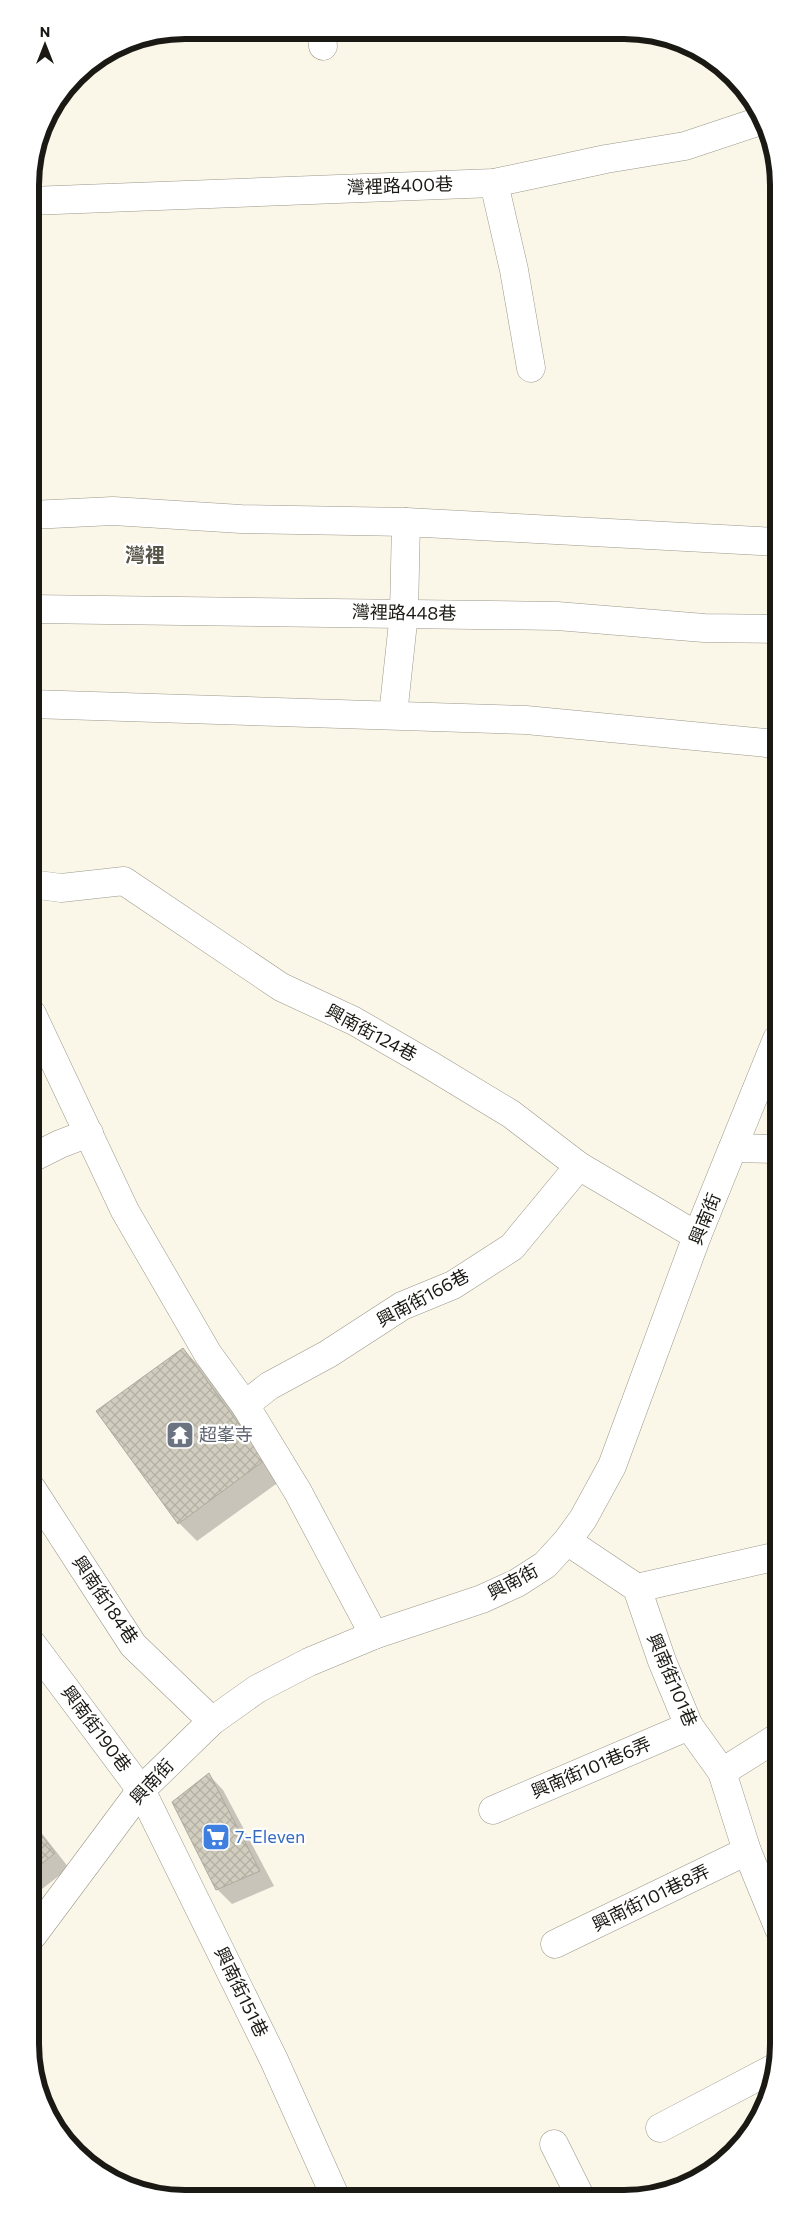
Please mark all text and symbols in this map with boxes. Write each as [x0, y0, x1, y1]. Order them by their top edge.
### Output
north arrow [20, 20, 70, 70]
text: N [40, 23, 50, 40]
street label: 灣裡路400巷 [346, 172, 453, 198]
district label: 灣裡 [125, 542, 165, 566]
street label: 灣裡路448巷 [352, 600, 456, 624]
street label: 興南街124巷 [322, 999, 421, 1065]
street label: 興南街 [684, 1189, 724, 1248]
street label: 興南街166巷 [373, 1264, 473, 1331]
temple icon: 超峯寺 [165, 1420, 195, 1450]
place label: 超峯寺 [199, 1423, 253, 1445]
street label: 興南街184巷 [68, 1551, 143, 1648]
street label: 興南街 [484, 1559, 542, 1604]
street label: 興南街101巷 [643, 1630, 702, 1730]
street label: 興南街190巷 [57, 1681, 136, 1776]
street label: 興南街101巷6弄 [527, 1732, 654, 1802]
street label: 興南街 [125, 1754, 178, 1809]
supermarket icon: 7-Eleven [201, 1822, 231, 1852]
place label: 7-Eleven [235, 1825, 305, 1847]
street label: 興南街101巷8弄 [588, 1859, 713, 1935]
street label: 興南街151巷 [211, 1943, 273, 2040]

